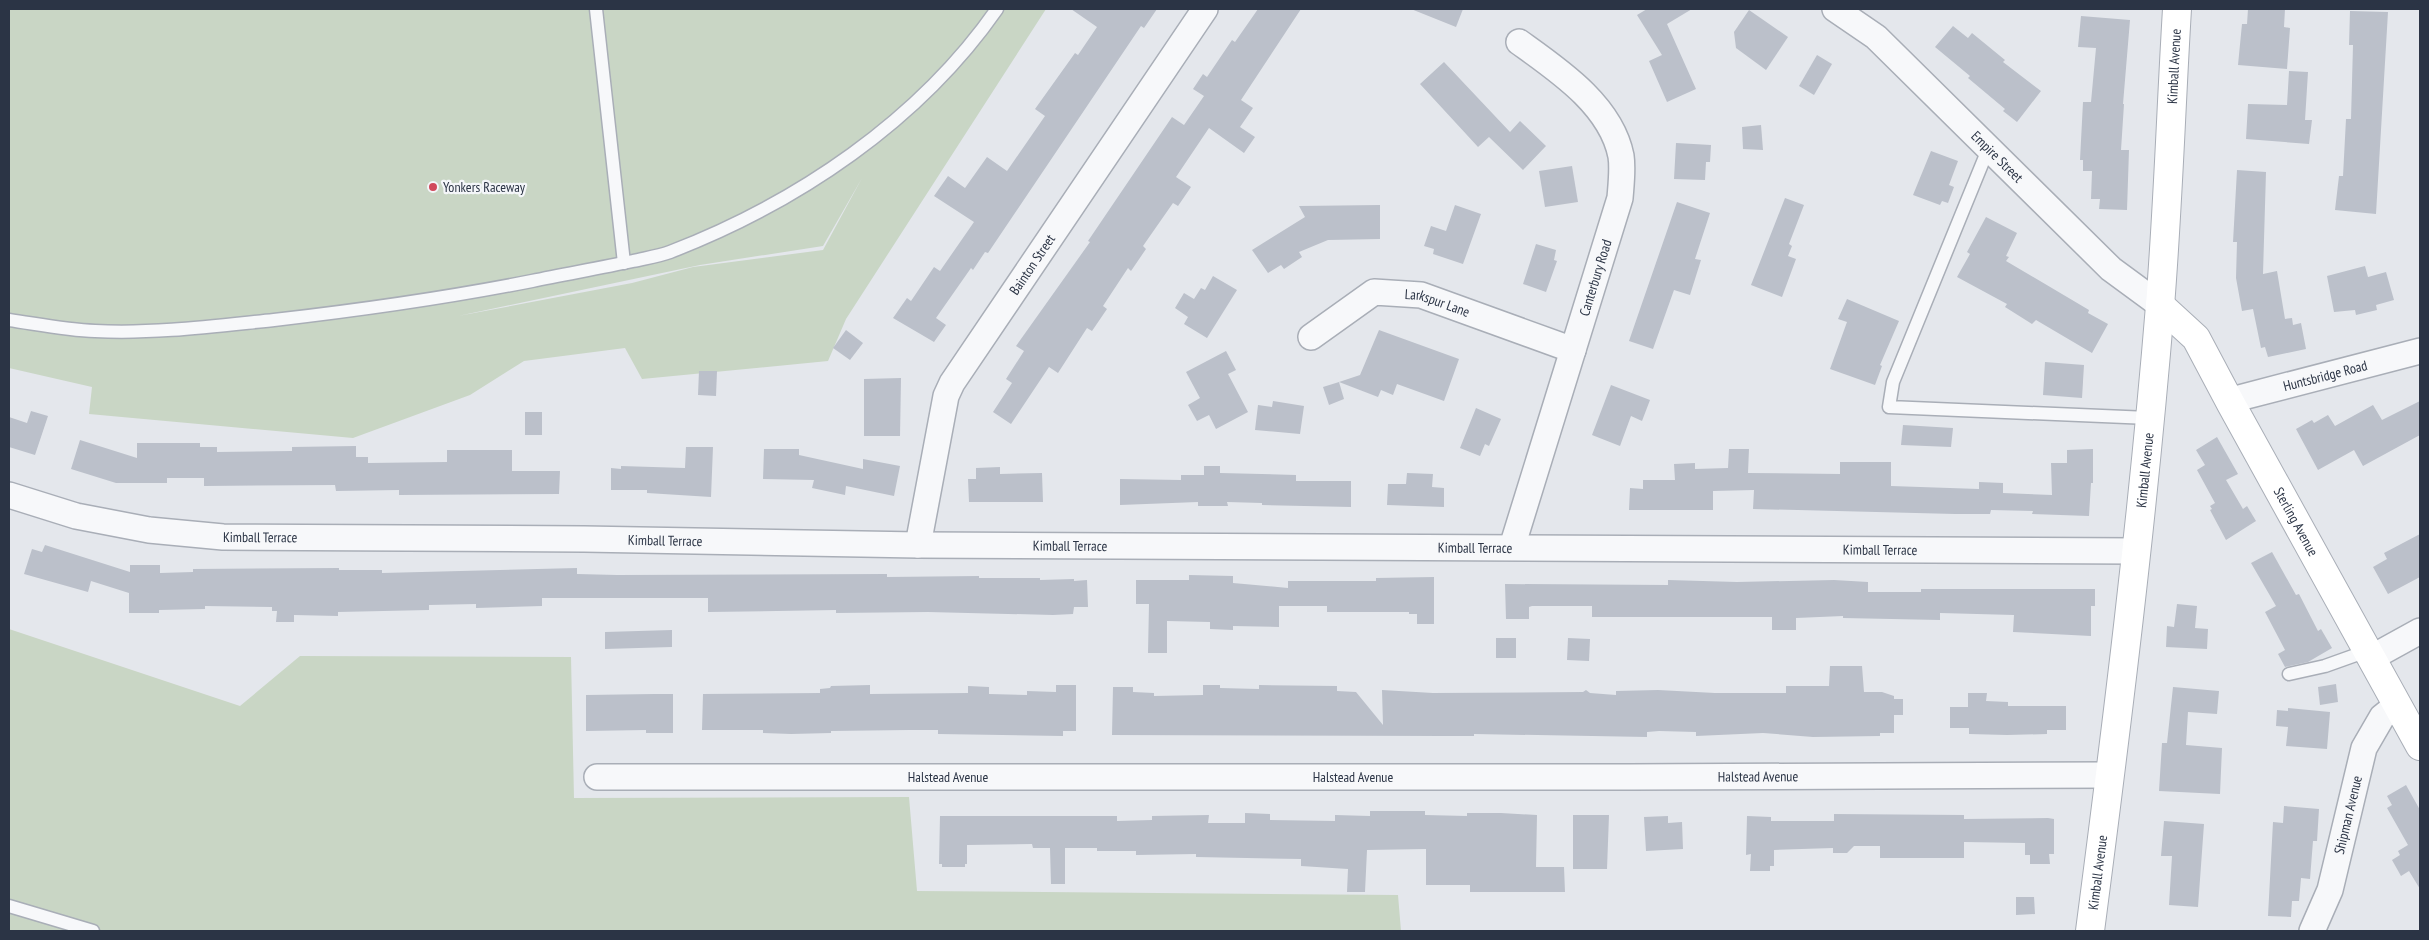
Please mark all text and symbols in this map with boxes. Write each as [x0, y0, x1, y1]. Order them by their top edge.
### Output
street label: Kimball Avenue [2163, 28, 2185, 104]
street label: Empire Street [1967, 127, 2027, 186]
place label: Yonkers Raceway [443, 178, 526, 196]
marker: Yonkers Raceway [427, 181, 439, 193]
street label: Bainton Street [1005, 231, 1059, 298]
street label: Canterbury Road [1575, 237, 1616, 318]
street label: Larkspur Lane [1404, 285, 1472, 321]
street label: Huntsbridge Road [2281, 356, 2369, 395]
street label: Kimball Avenue [2132, 432, 2158, 509]
street label: Sterling Avenue [2270, 484, 2322, 559]
street label: Kimball Terrace [223, 528, 298, 546]
street label: Kimball Terrace [628, 531, 703, 550]
street label: Kimball Terrace [1033, 537, 1107, 555]
street label: Kimball Terrace [1438, 539, 1512, 557]
street label: Kimball Terrace [1843, 541, 1917, 559]
street label: Halstead Avenue [1718, 767, 1798, 786]
street label: Halstead Avenue [908, 768, 988, 786]
street label: Halstead Avenue [1313, 768, 1393, 786]
street label: Shipman Avenue [2330, 774, 2366, 856]
street label: Kimball Avenue [2084, 834, 2111, 911]

